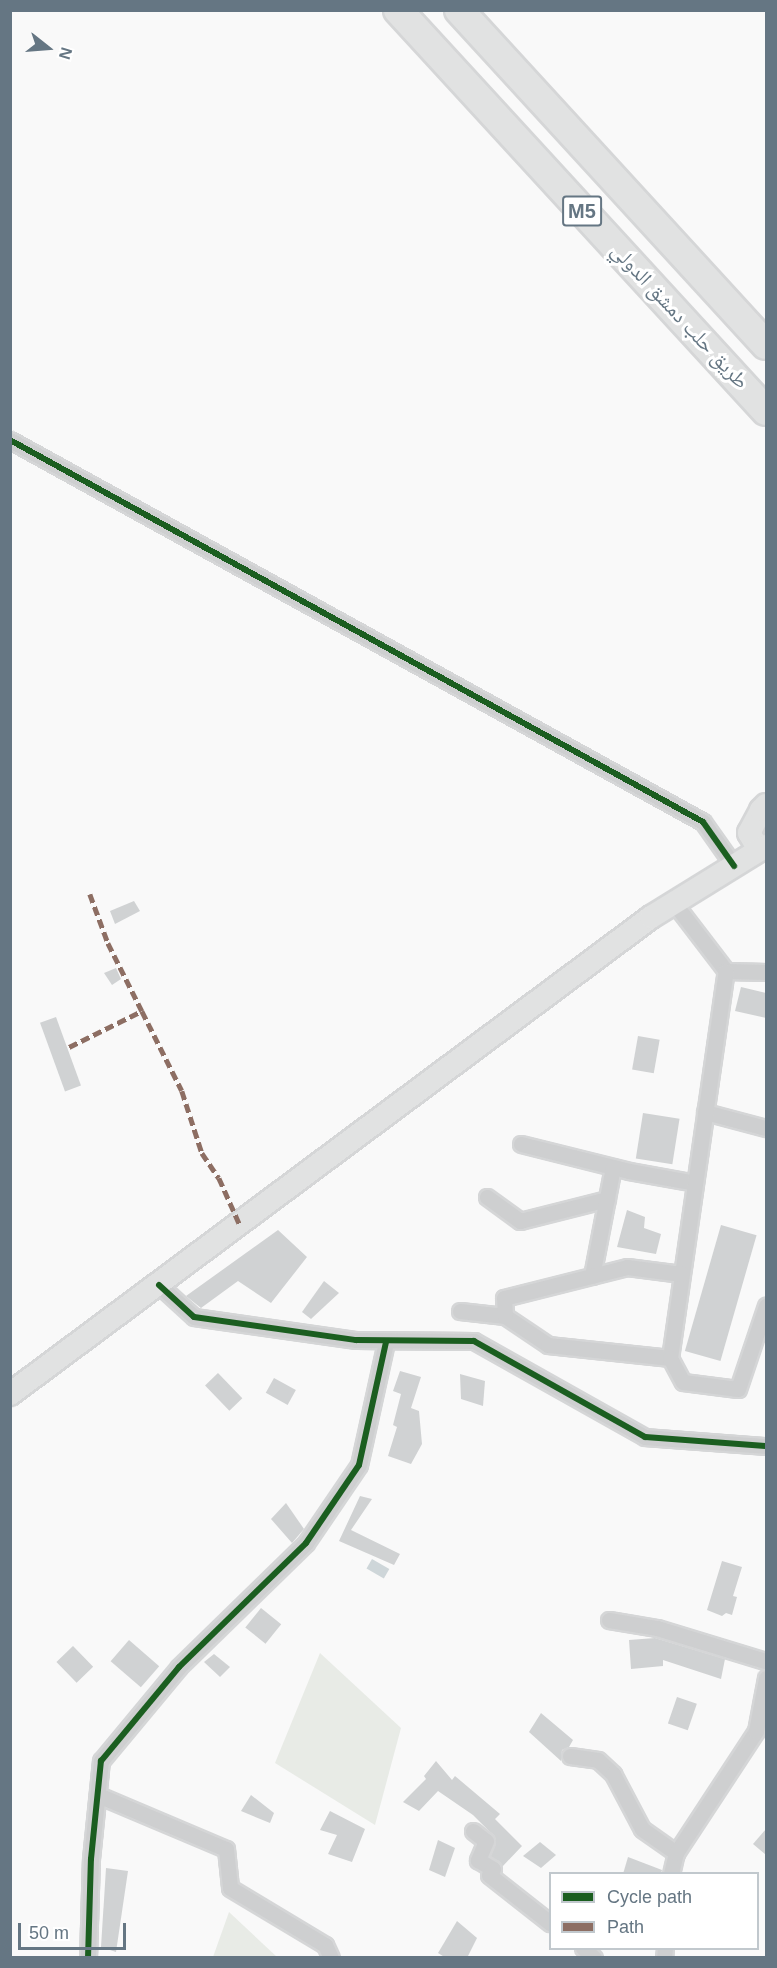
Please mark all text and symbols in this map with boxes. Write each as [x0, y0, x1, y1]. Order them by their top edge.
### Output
north arrow [18, 18, 78, 78]
text: N [56, 45, 76, 61]
road number: M5 [561, 194, 603, 228]
street label: طريق حلب دمشق الدولي [606, 238, 754, 394]
legend [549, 1872, 759, 1950]
text: Cycle path [607, 1887, 692, 1907]
scale bar [21, 1911, 129, 1949]
text: Path [607, 1917, 644, 1937]
text: 50 m [29, 1923, 69, 1943]

